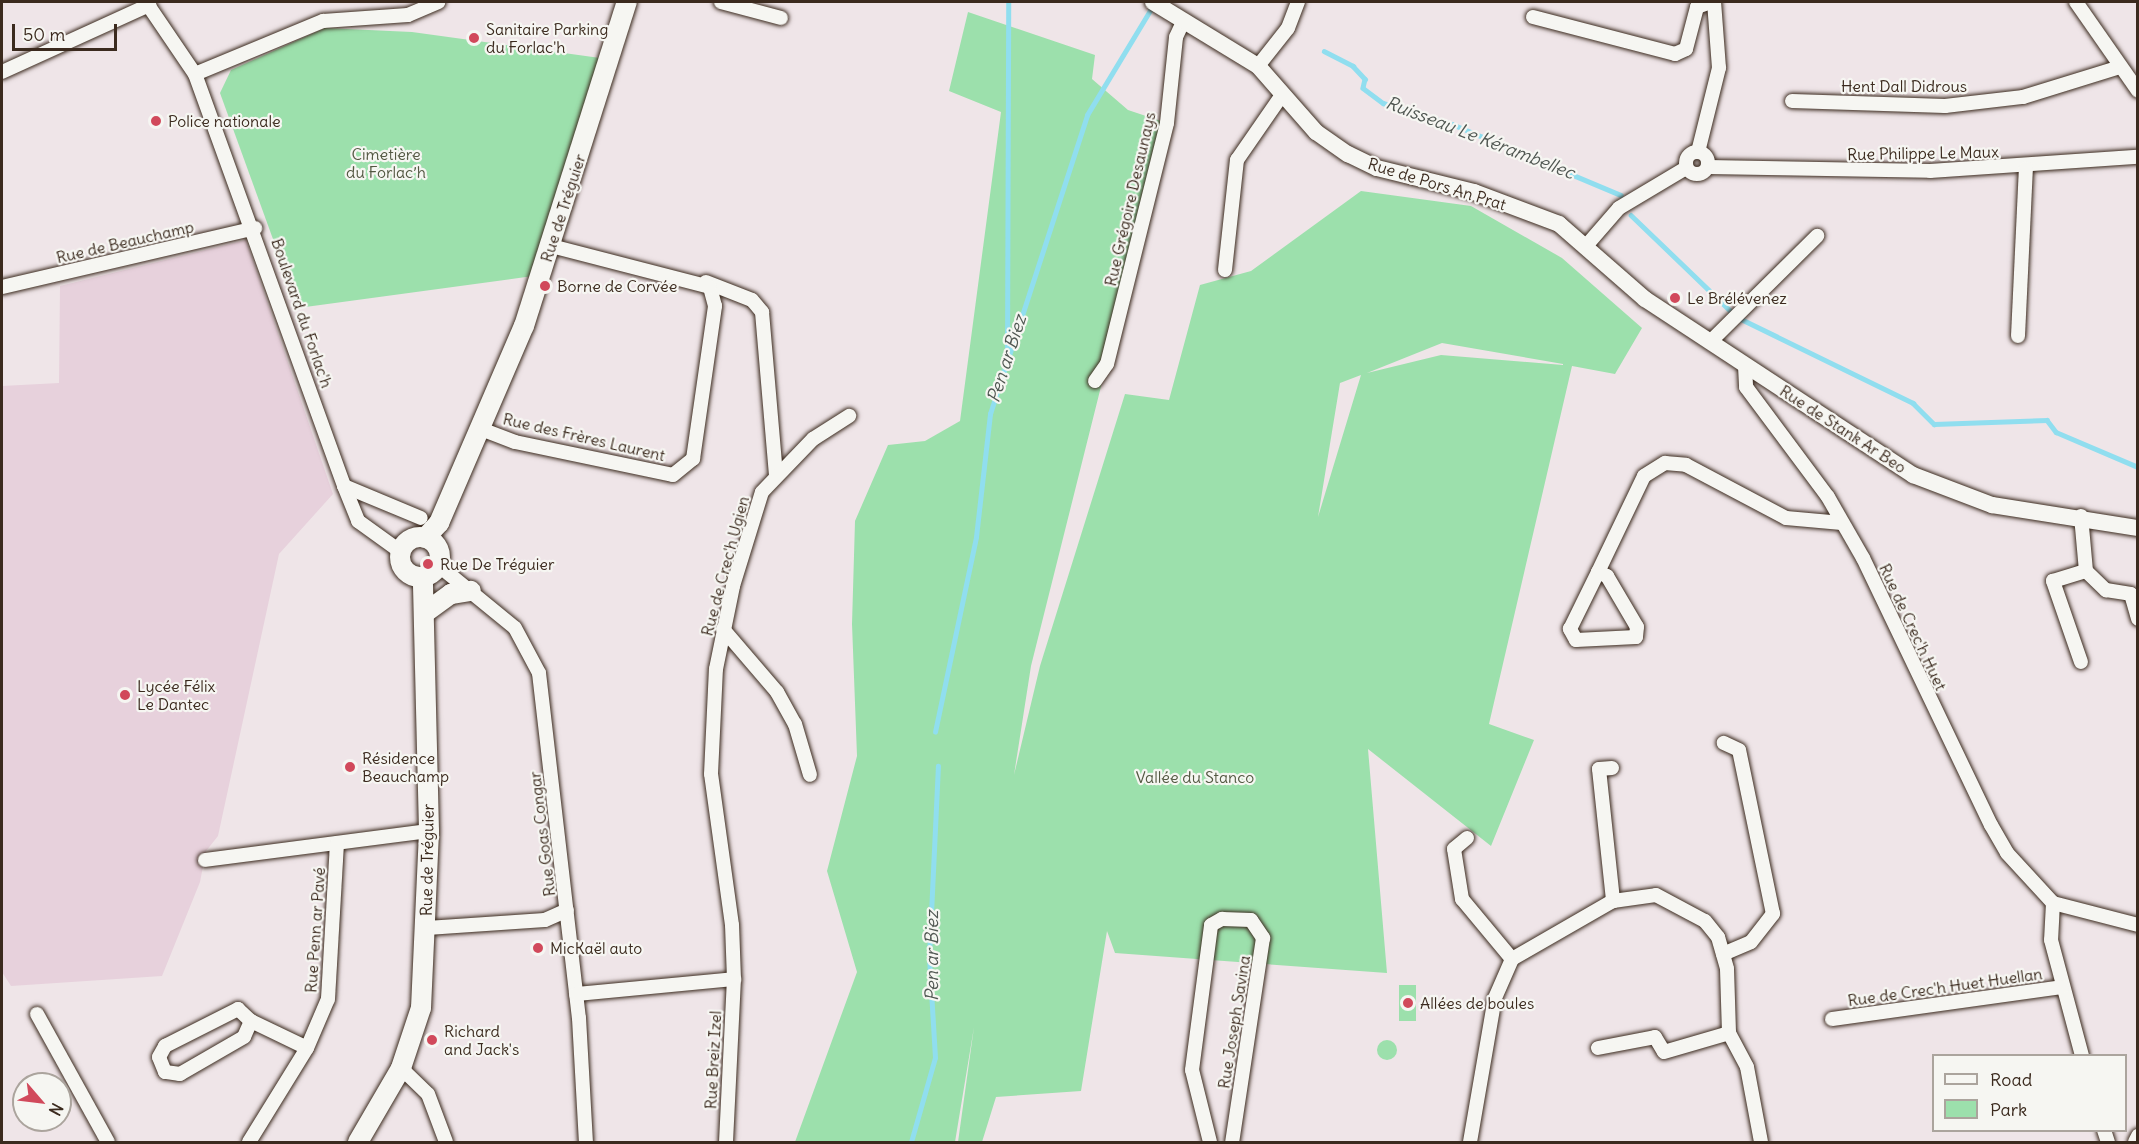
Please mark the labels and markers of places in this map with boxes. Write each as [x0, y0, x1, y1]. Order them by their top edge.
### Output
place label: Sanitaire Parking du Forlac'h [486, 19, 608, 57]
marker: Sanitaire Parking du Forlac'h [467, 31, 481, 45]
place label: Police nationale [168, 111, 281, 131]
marker: Police nationale [149, 114, 163, 128]
place label: Borne de Corvée [557, 276, 677, 296]
marker: Borne de Corvée [538, 279, 552, 293]
place label: Le Brélévenez [1687, 288, 1787, 308]
marker: Le Brélévenez [1668, 291, 1682, 305]
place label: Rue De Tréguier [440, 554, 555, 574]
marker: Rue De Tréguier [421, 557, 435, 571]
place label: Lycée Félix Le Dantec [137, 676, 215, 714]
marker: Lycée Félix Le Dantec [118, 688, 132, 702]
place label: Résidence Beauchamp [362, 748, 449, 786]
marker: Résidence Beauchamp [343, 760, 357, 774]
place label: MicKaël auto [550, 938, 642, 958]
marker: MicKaël auto [531, 941, 545, 955]
place label: Allées de boules [1420, 993, 1534, 1013]
marker: Allées de boules [1401, 996, 1415, 1010]
place label: Richard and Jack's [444, 1021, 519, 1059]
marker: Richard and Jack's [425, 1033, 439, 1047]

